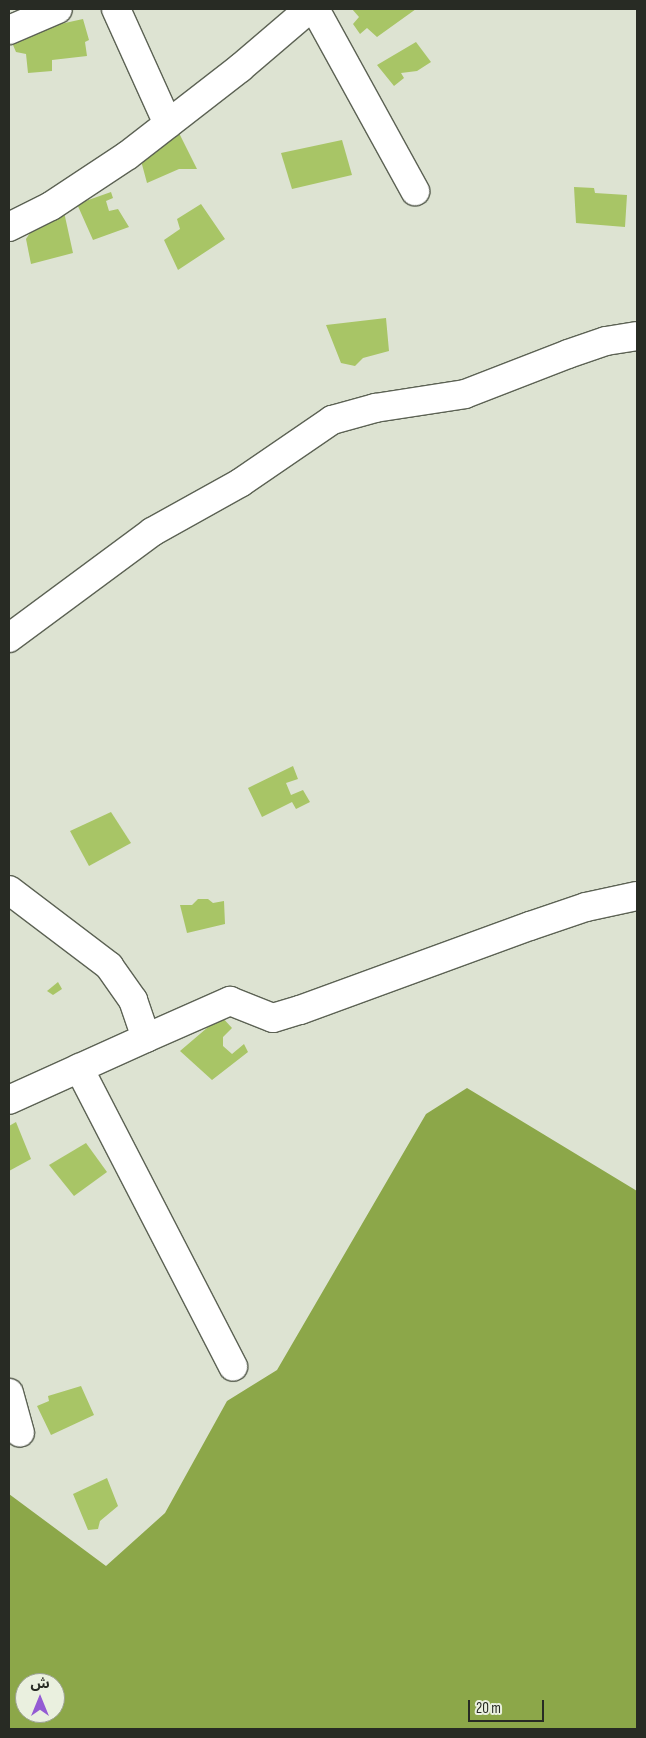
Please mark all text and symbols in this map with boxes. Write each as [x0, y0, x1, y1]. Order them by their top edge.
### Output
north arrow [15, 1673, 65, 1723]
text: ش [30, 1675, 50, 1692]
scale bar [471, 1690, 547, 1722]
text: 20 m [476, 1699, 501, 1718]

